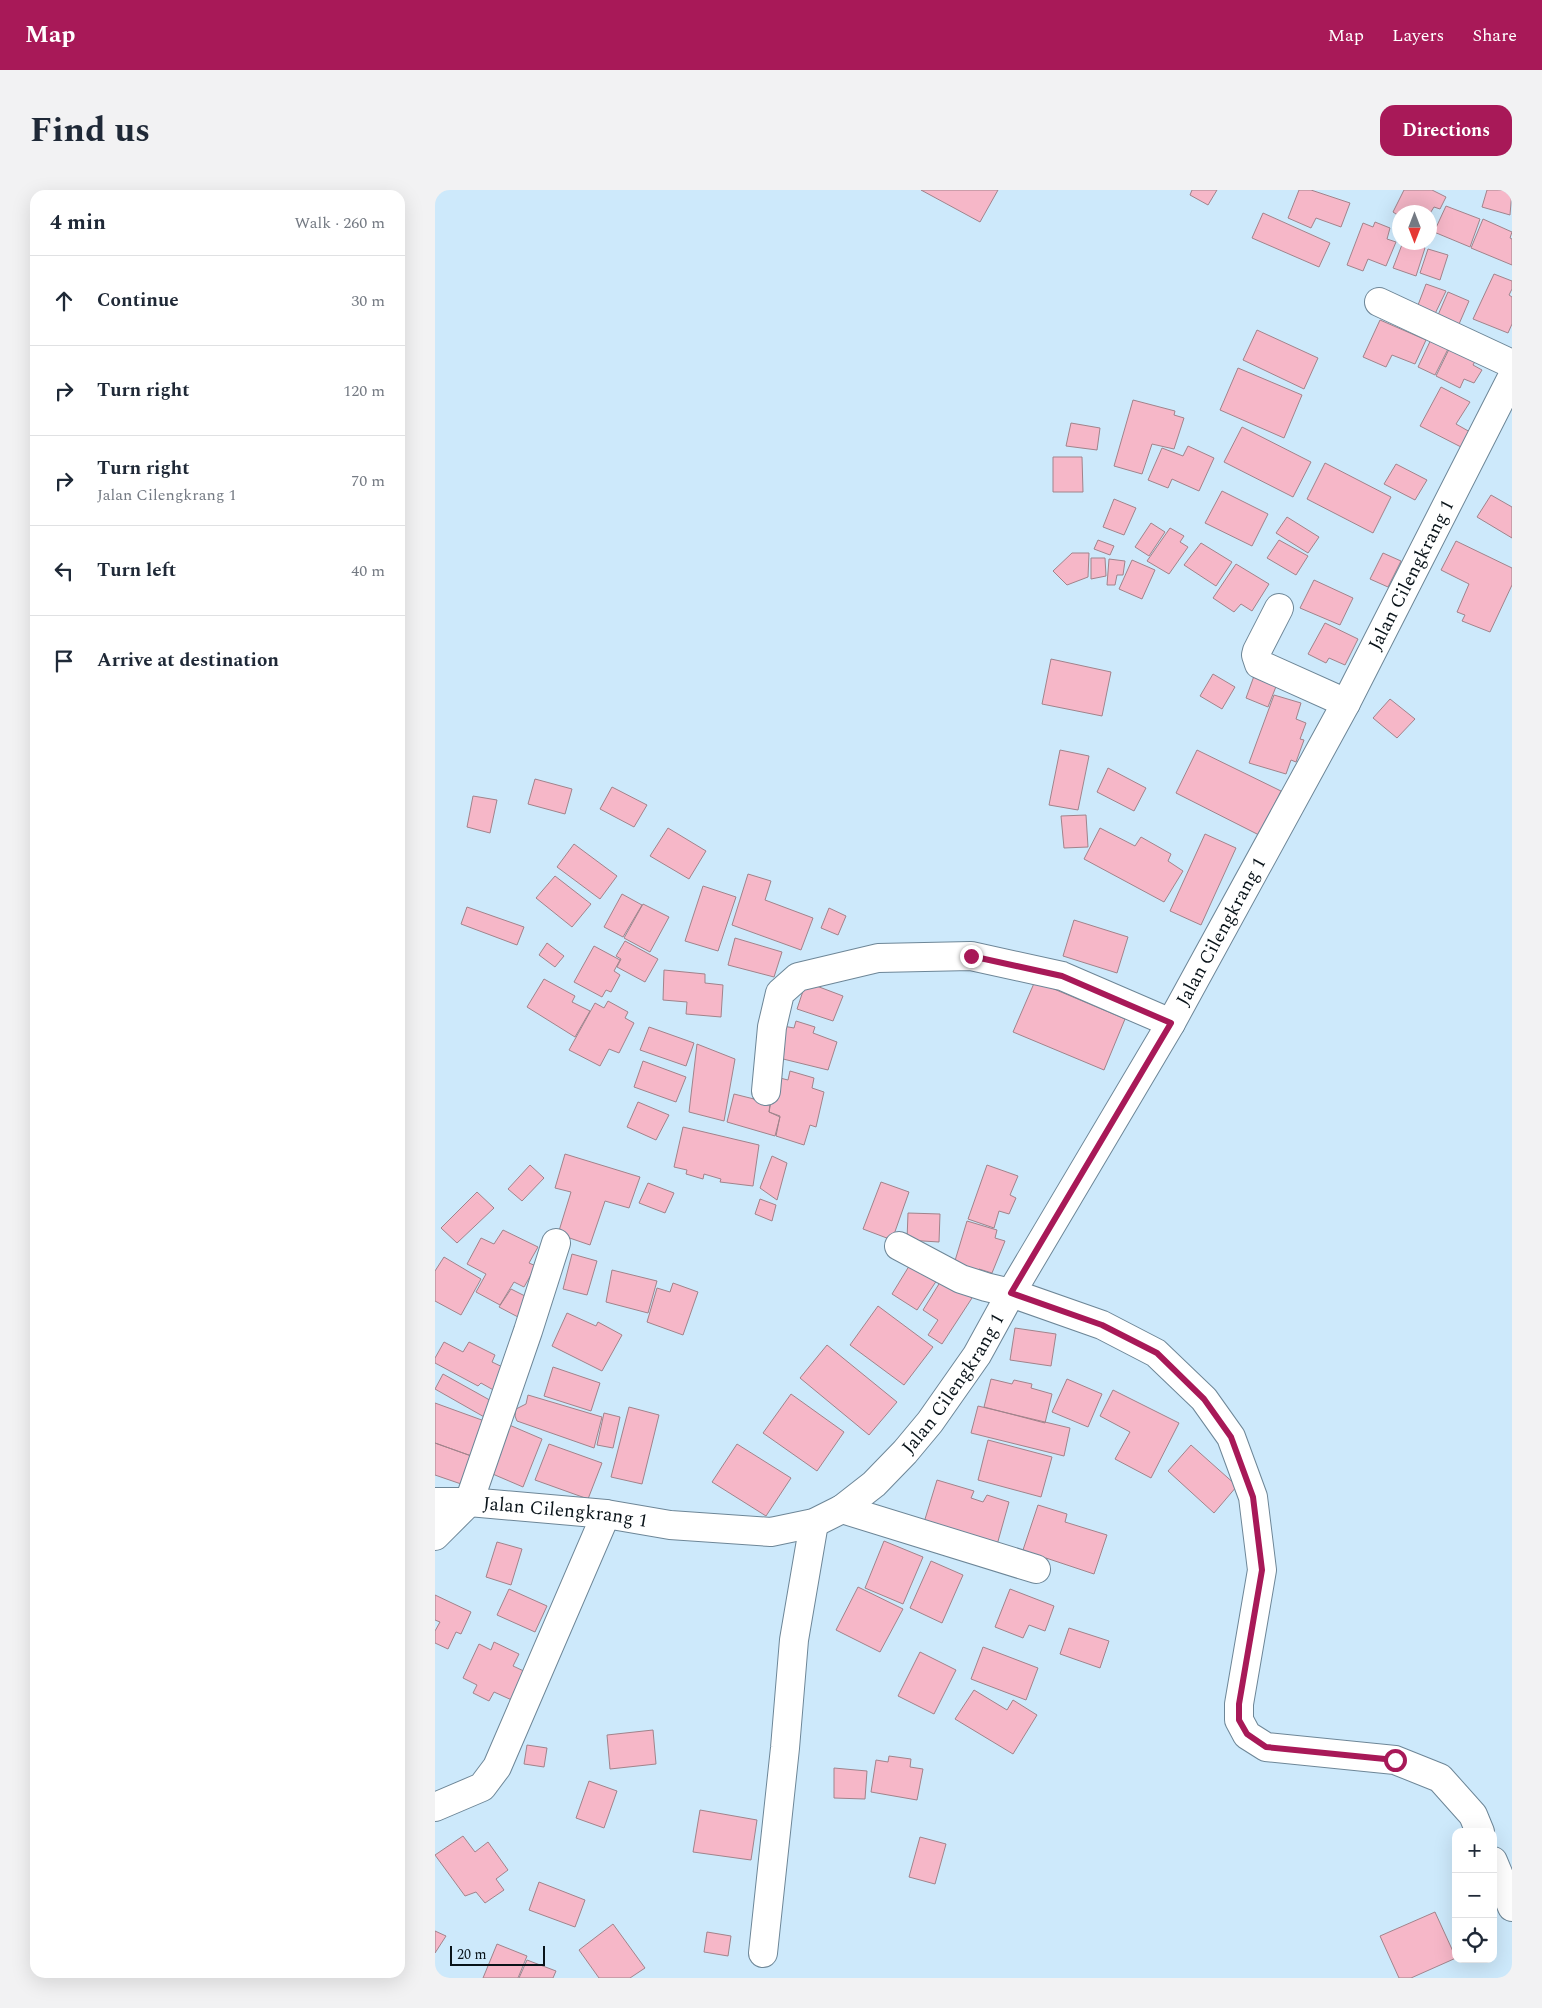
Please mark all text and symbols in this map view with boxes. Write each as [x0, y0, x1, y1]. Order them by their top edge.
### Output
text: Map [25, 17, 75, 53]
text: Map [1328, 22, 1364, 49]
text: Layers [1392, 22, 1444, 49]
text: Share [1472, 22, 1517, 49]
text: Find us [30, 104, 150, 157]
button: Directions [1380, 105, 1512, 156]
north arrow [1392, 205, 1437, 250]
text: 4 min [50, 207, 106, 239]
text: Walk · 260 m [294, 211, 385, 235]
text: Continue [97, 286, 179, 315]
icon: ahead [50, 287, 78, 315]
text: 30 m [351, 289, 385, 313]
text: Turn right [97, 376, 190, 405]
icon: right [50, 377, 78, 405]
text: 120 m [343, 379, 385, 403]
text: Turn right [97, 454, 190, 483]
icon: right [50, 467, 78, 495]
text: 70 m [351, 469, 385, 493]
text: Jalan Cilengkrang 1 [97, 483, 236, 507]
street label: Jalan Cilengkrang 1 [1361, 495, 1462, 655]
text: Turn left [97, 556, 176, 585]
icon: left [50, 557, 78, 585]
text: 40 m [351, 559, 385, 583]
text: Arrive at destination [97, 646, 279, 675]
icon: arrive [50, 647, 78, 675]
street label: Jalan Cilengkrang 1 [1169, 852, 1274, 1011]
route end [960, 945, 983, 968]
street label: Jalan Cilengkrang 1 [895, 1308, 1012, 1460]
street label: Jalan Cilengkrang 1 [482, 1489, 650, 1535]
route start [1384, 1749, 1407, 1772]
map controls [1452, 1828, 1497, 1963]
button: + [1452, 1828, 1497, 1873]
button: − [1452, 1873, 1497, 1918]
button: locate [1452, 1918, 1497, 1963]
scale bar [450, 1943, 545, 1966]
text: 20 m [457, 1944, 487, 1965]

